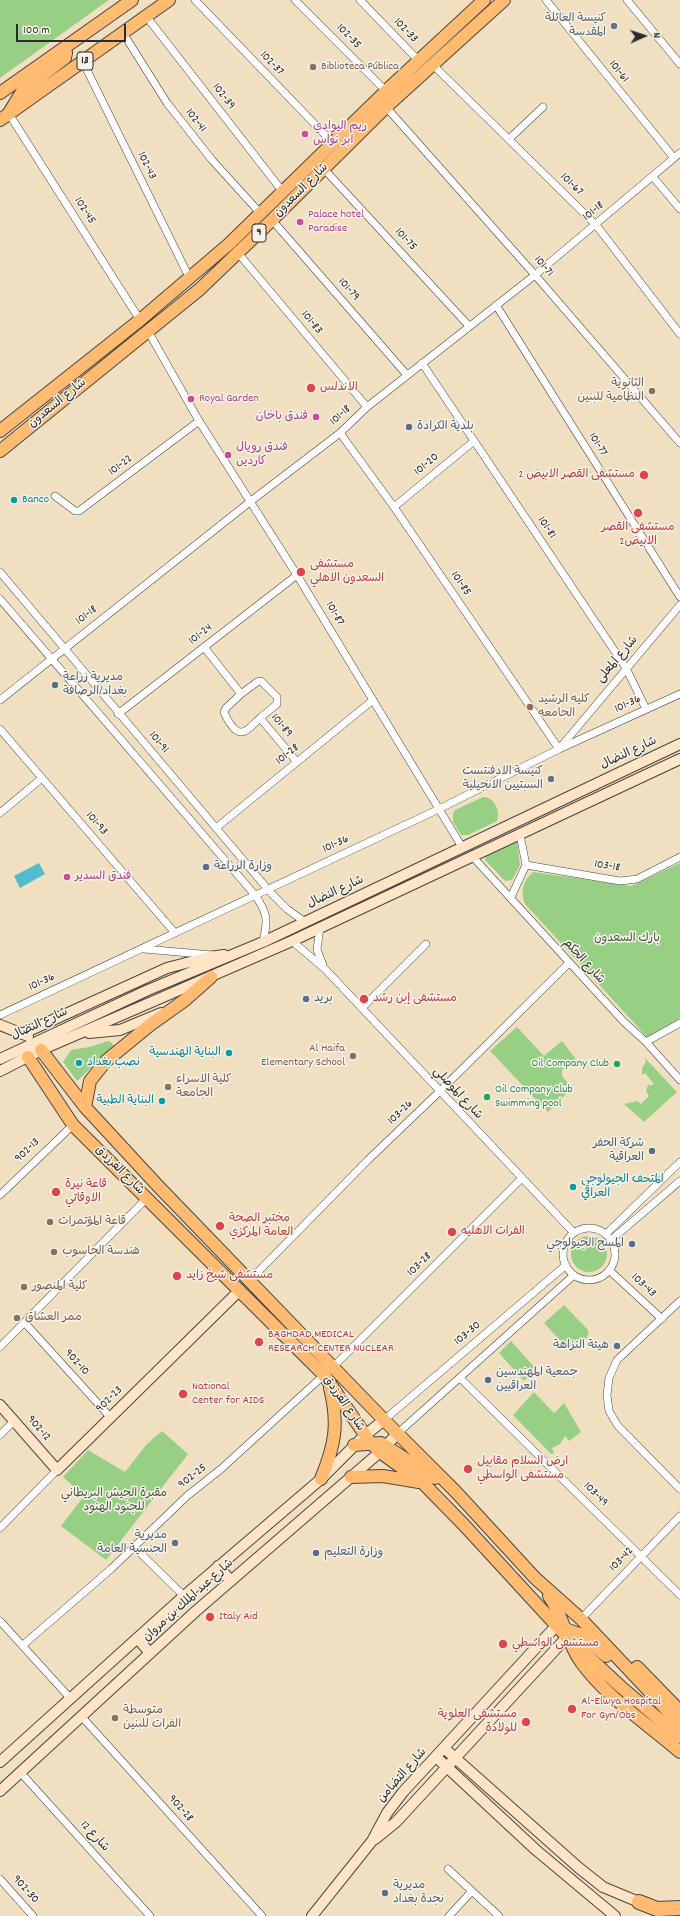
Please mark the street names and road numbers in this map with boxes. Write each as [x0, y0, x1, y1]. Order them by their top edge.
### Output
street label: 102-33 [390, 16, 420, 46]
street label: 102-35 [333, 22, 363, 52]
street label: 102-37 [256, 49, 286, 79]
road number: 13 [77, 52, 93, 70]
street label: 101-61 [605, 58, 631, 86]
street label: 102-39 [208, 81, 238, 113]
street label: 102-41 [181, 106, 209, 136]
street label: 102-43 [133, 150, 159, 182]
street label: شارع السعدون [272, 161, 332, 221]
street label: 101-67 [557, 171, 585, 199]
street label: 102-45 [70, 195, 98, 227]
street label: 101-18 [580, 199, 608, 225]
road number: 9 [252, 224, 266, 242]
street label: 101-75 [391, 226, 419, 254]
street label: 101-71 [530, 254, 556, 280]
street label: 101-79 [334, 275, 362, 305]
street label: 101-83 [297, 308, 325, 338]
street label: شارع السعدون [26, 376, 90, 432]
street label: 101-18 [328, 403, 354, 429]
street label: 101-77 [584, 431, 610, 459]
street label: 101-20 [412, 451, 442, 479]
street label: 101-22 [106, 452, 136, 480]
street label: 101-81 [534, 514, 558, 542]
street label: 101-85 [447, 569, 473, 599]
street label: 101-87 [321, 599, 347, 629]
street label: 101-18 [73, 603, 101, 629]
street label: 101-24 [186, 621, 216, 649]
street label: شارع المعلى [594, 634, 642, 686]
street label: 101-36 [613, 693, 643, 717]
street label: 101-89 [267, 711, 295, 741]
street label: 101-91 [145, 729, 171, 757]
street label: شارع النضال [599, 735, 659, 773]
street label: 101-28 [273, 741, 303, 769]
street label: 101-93 [82, 809, 110, 839]
street label: 101-36 [321, 833, 351, 857]
street label: 103-18 [593, 858, 621, 876]
street label: شارع النضال [306, 874, 366, 912]
street label: شارع الحكم [559, 937, 607, 987]
street label: 101-36 [27, 971, 57, 995]
street label: شارع النضال [10, 1006, 70, 1044]
street label: شارع الموصلي [429, 1065, 485, 1123]
street label: 103-26 [385, 1097, 417, 1129]
street label: 902-13 [12, 1136, 44, 1166]
street label: شارع الفرزدق [91, 1143, 147, 1199]
street label: 103-28 [405, 1250, 435, 1280]
street label: 103-43 [628, 1271, 658, 1301]
street label: 103-30 [452, 1319, 484, 1349]
street label: 902-10 [60, 1347, 92, 1379]
street label: شارع الفرزدق [319, 1374, 367, 1434]
street label: 902-23 [94, 1384, 126, 1416]
street label: 902-12 [23, 1413, 53, 1445]
street label: 902-25 [176, 1461, 210, 1493]
street label: 103-49 [580, 1480, 610, 1510]
street label: 103-42 [607, 1545, 637, 1575]
street label: شارع عبد الملك بن مروان [141, 1557, 237, 1645]
street label: شارع التضامن [375, 1746, 431, 1806]
street label: 902-28 [164, 1793, 196, 1825]
street label: شارع 12 [76, 1819, 112, 1855]
street label: 902-30 [9, 1873, 41, 1907]

